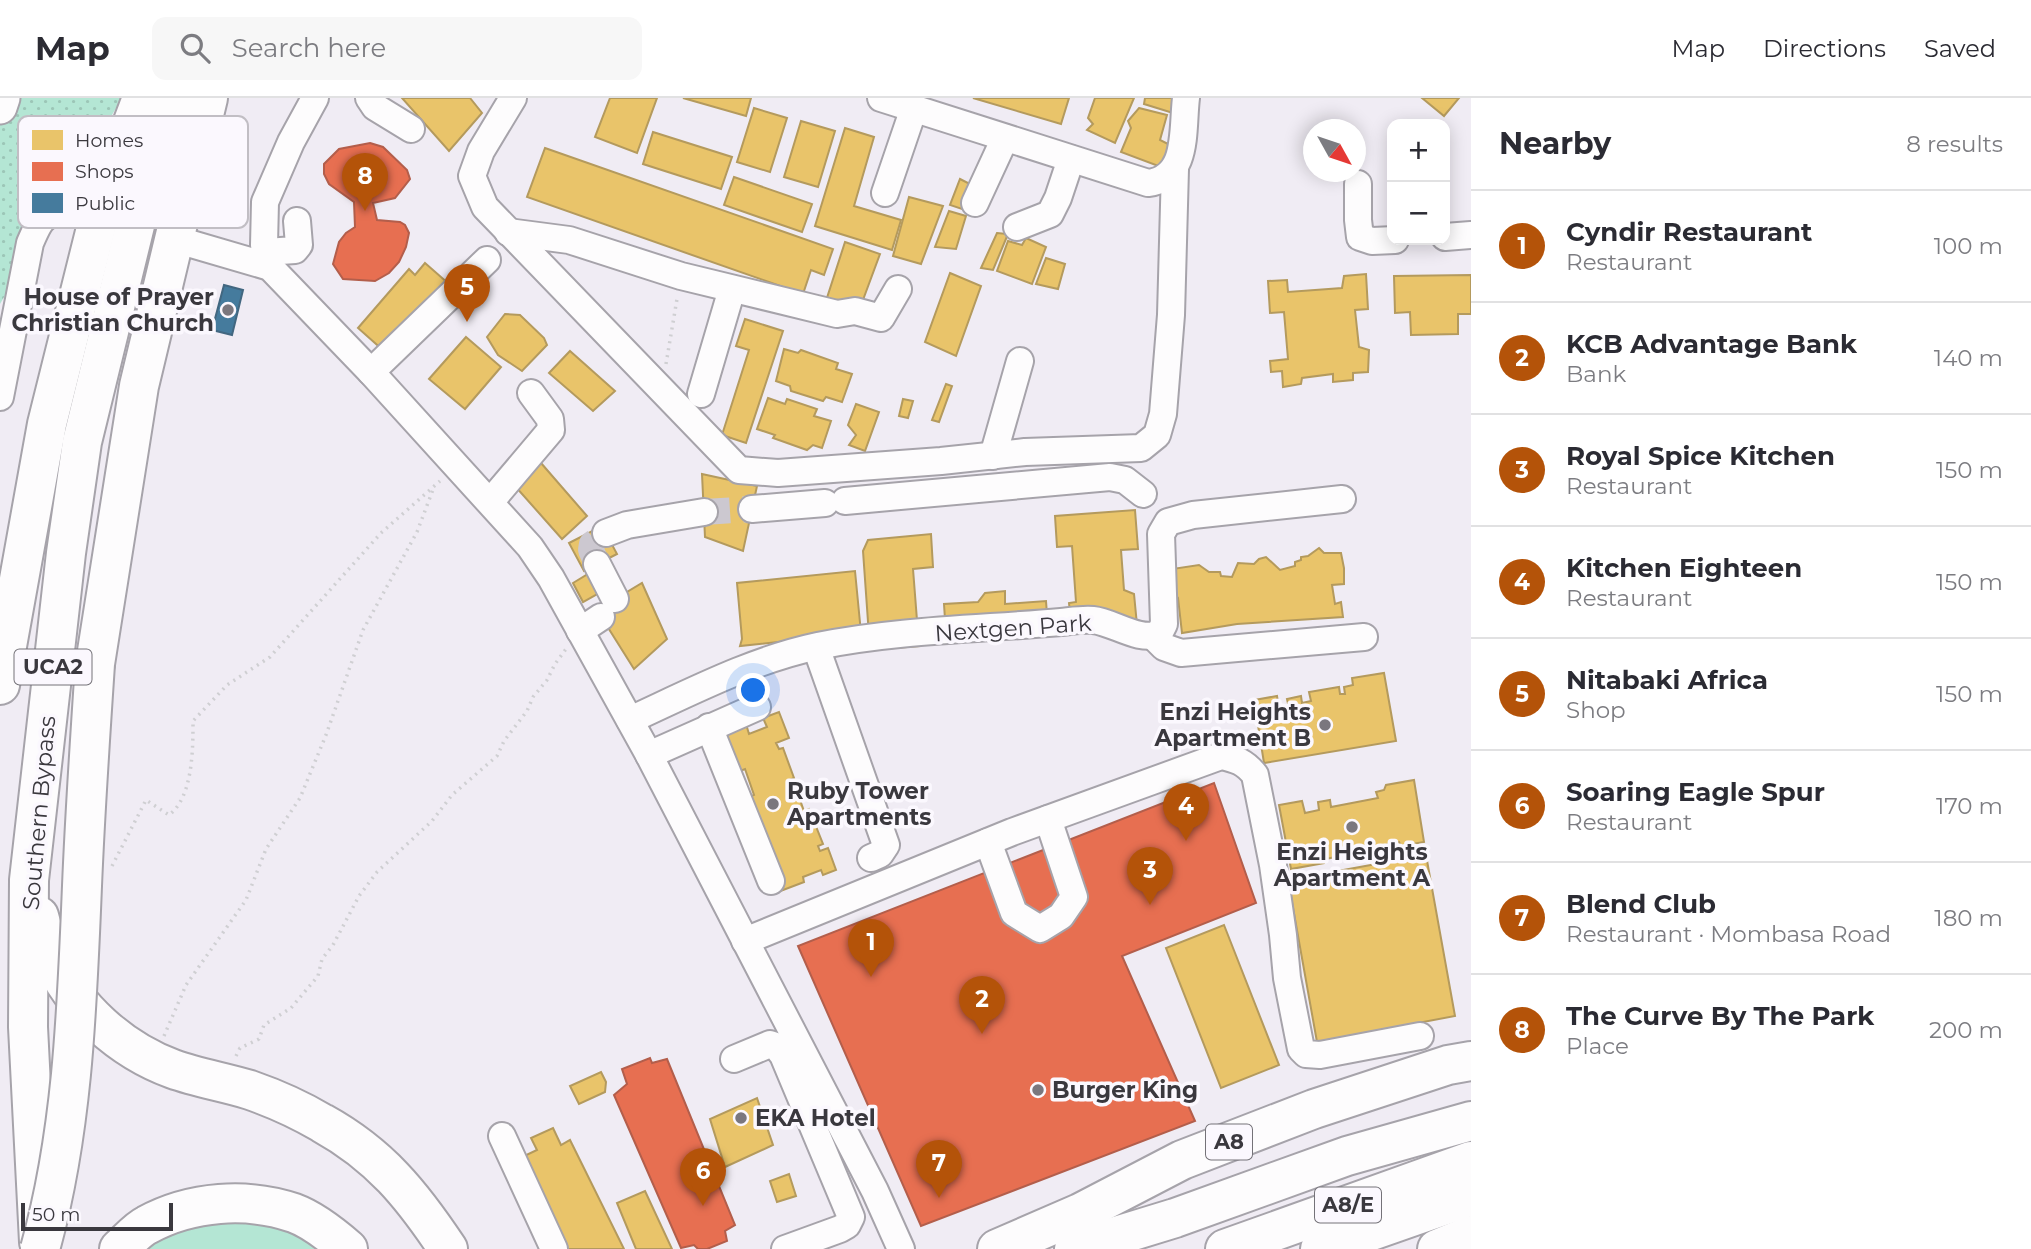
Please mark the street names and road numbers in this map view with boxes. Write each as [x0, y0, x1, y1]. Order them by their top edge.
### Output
street label: Nextgen Park [934, 609, 1093, 647]
road number: UCA2 [14, 650, 92, 684]
street label: Southern Bypass [17, 715, 61, 911]
road number: A8 [1206, 1124, 1252, 1160]
road number: A8/E [1315, 1188, 1381, 1222]

